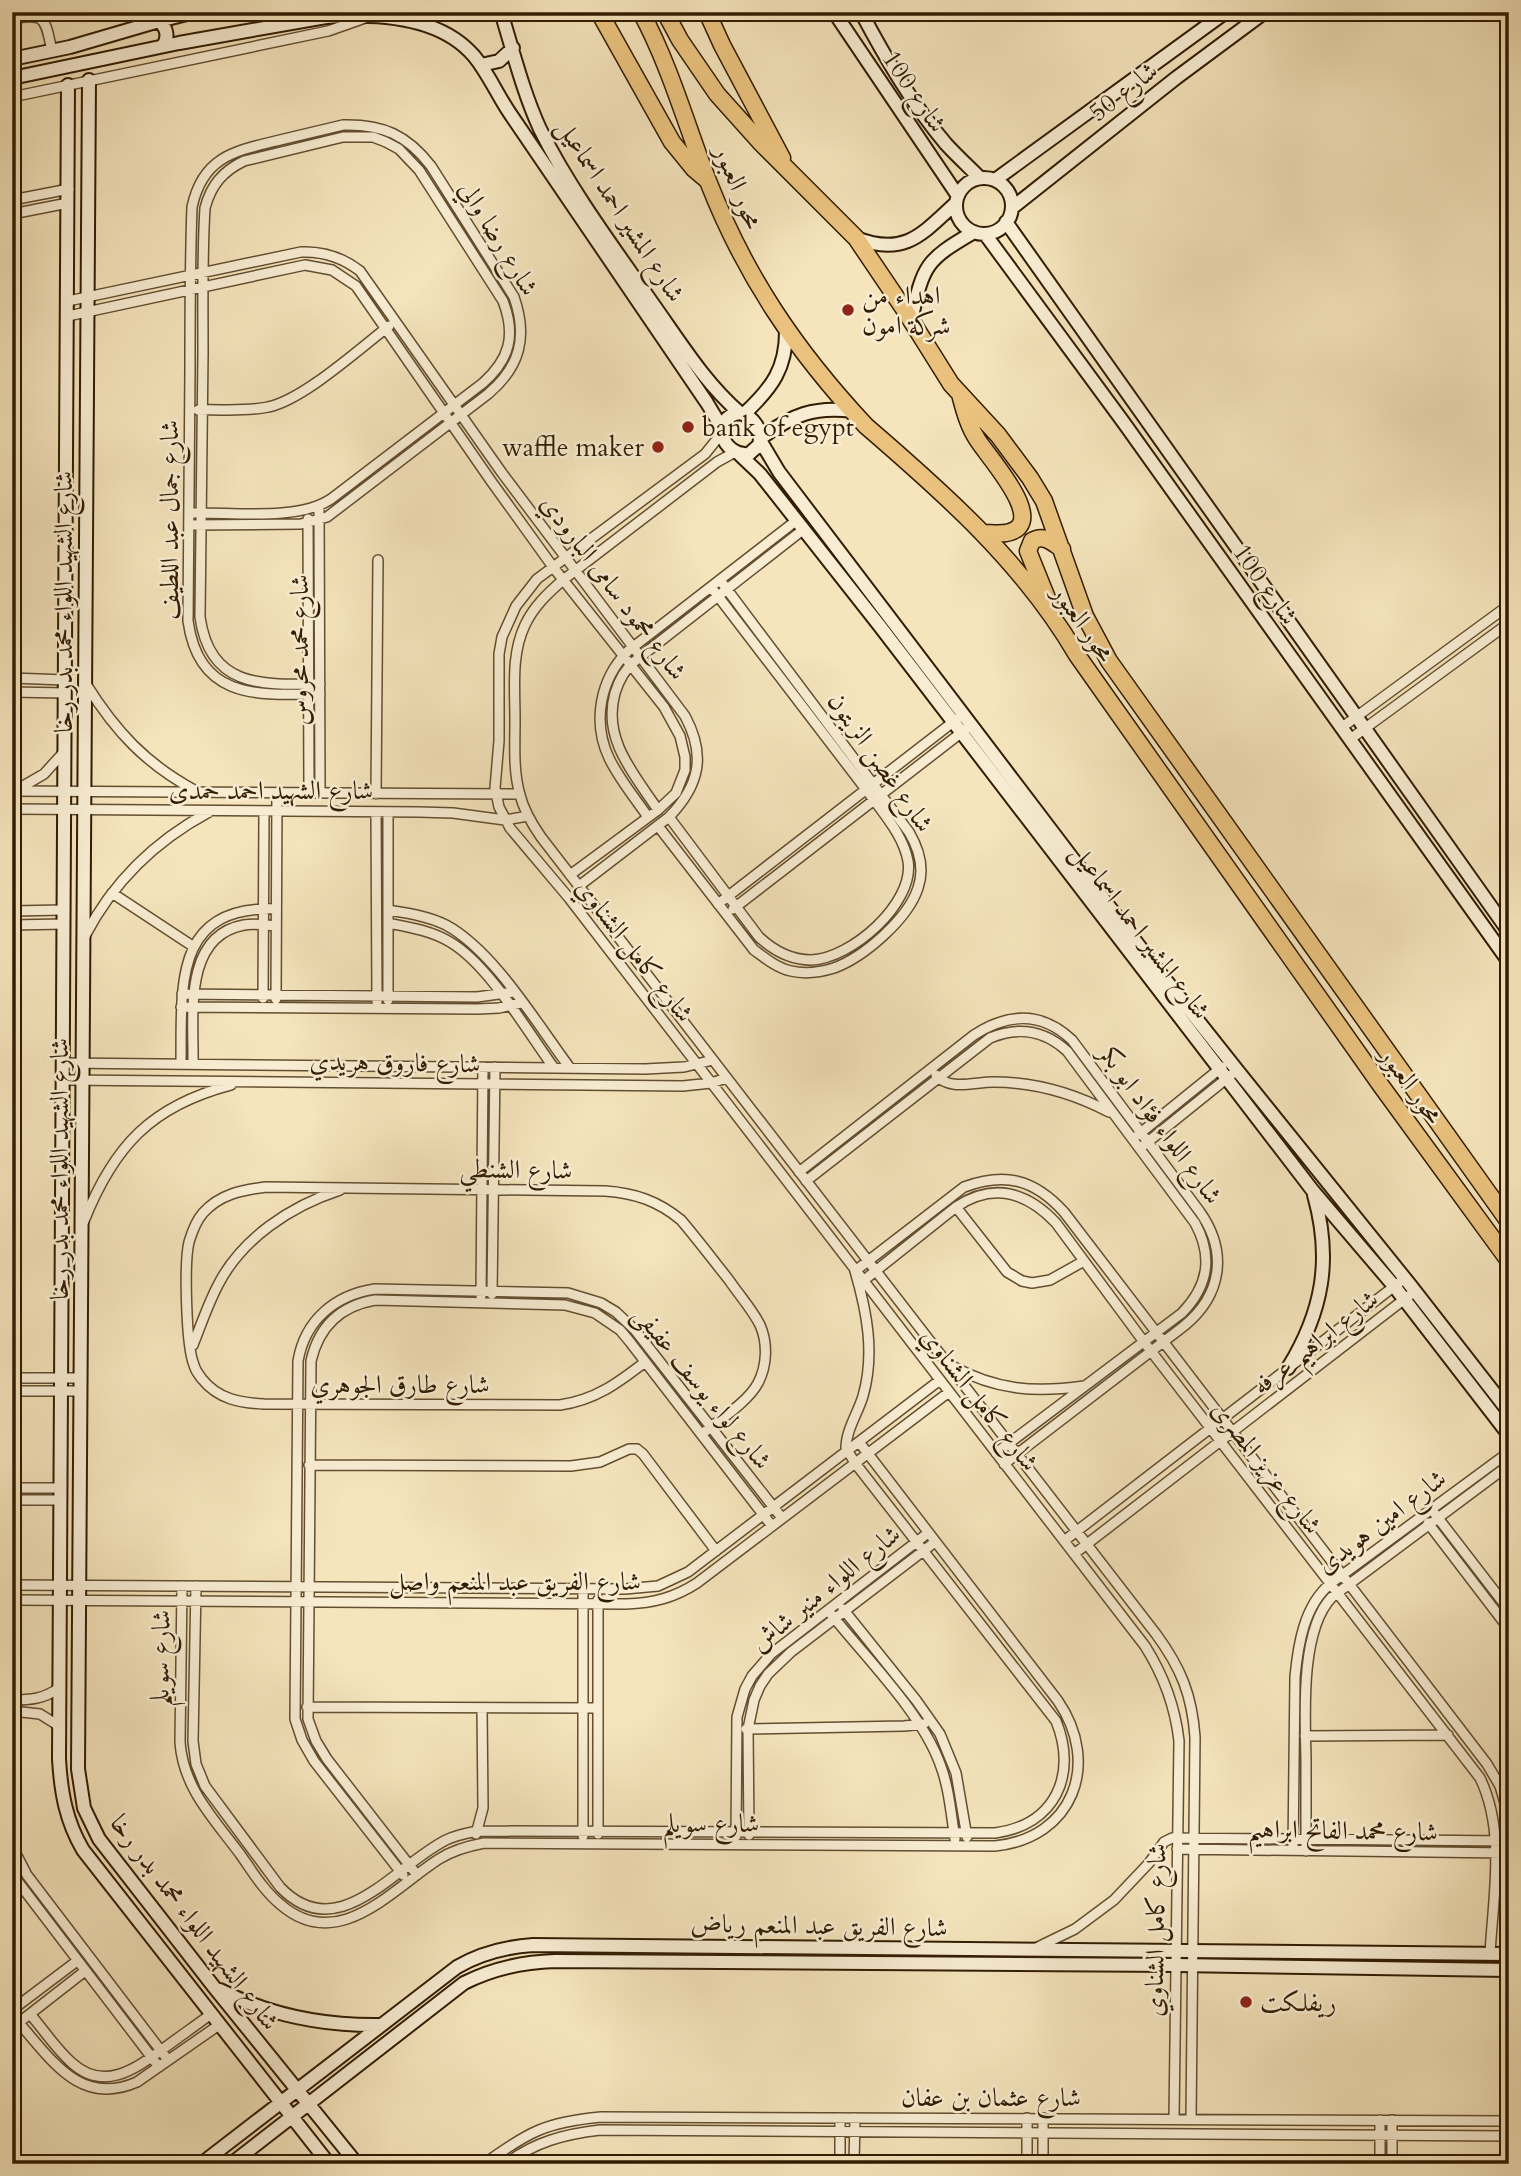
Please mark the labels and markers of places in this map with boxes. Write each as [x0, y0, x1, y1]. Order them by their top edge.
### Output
place label: اهداء من شركة امون [862, 278, 951, 343]
marker: اهداء من شركة امون [840, 302, 856, 318]
place label: bank of egypt [702, 410, 854, 445]
marker: bank of egypt [680, 419, 696, 435]
place label: waffle maker [502, 430, 645, 465]
marker: waffle maker [650, 439, 666, 455]
place label: ريفلكت [1260, 1985, 1337, 2020]
marker: ريفلكت [1238, 1994, 1254, 2010]

